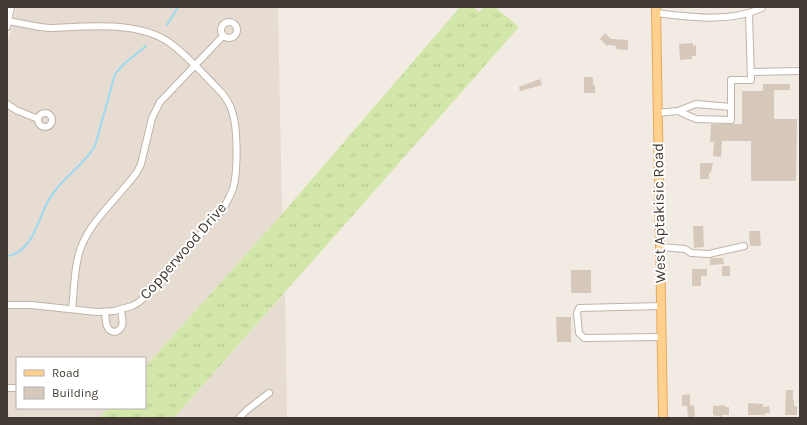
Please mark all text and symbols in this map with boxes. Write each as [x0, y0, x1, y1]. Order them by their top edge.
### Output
street label: West Aptakisic Road [649, 143, 669, 283]
street label: Copperwood Drive [136, 199, 230, 303]
legend [16, 357, 146, 409]
text: Road [52, 366, 80, 380]
text: Building [52, 386, 99, 400]

